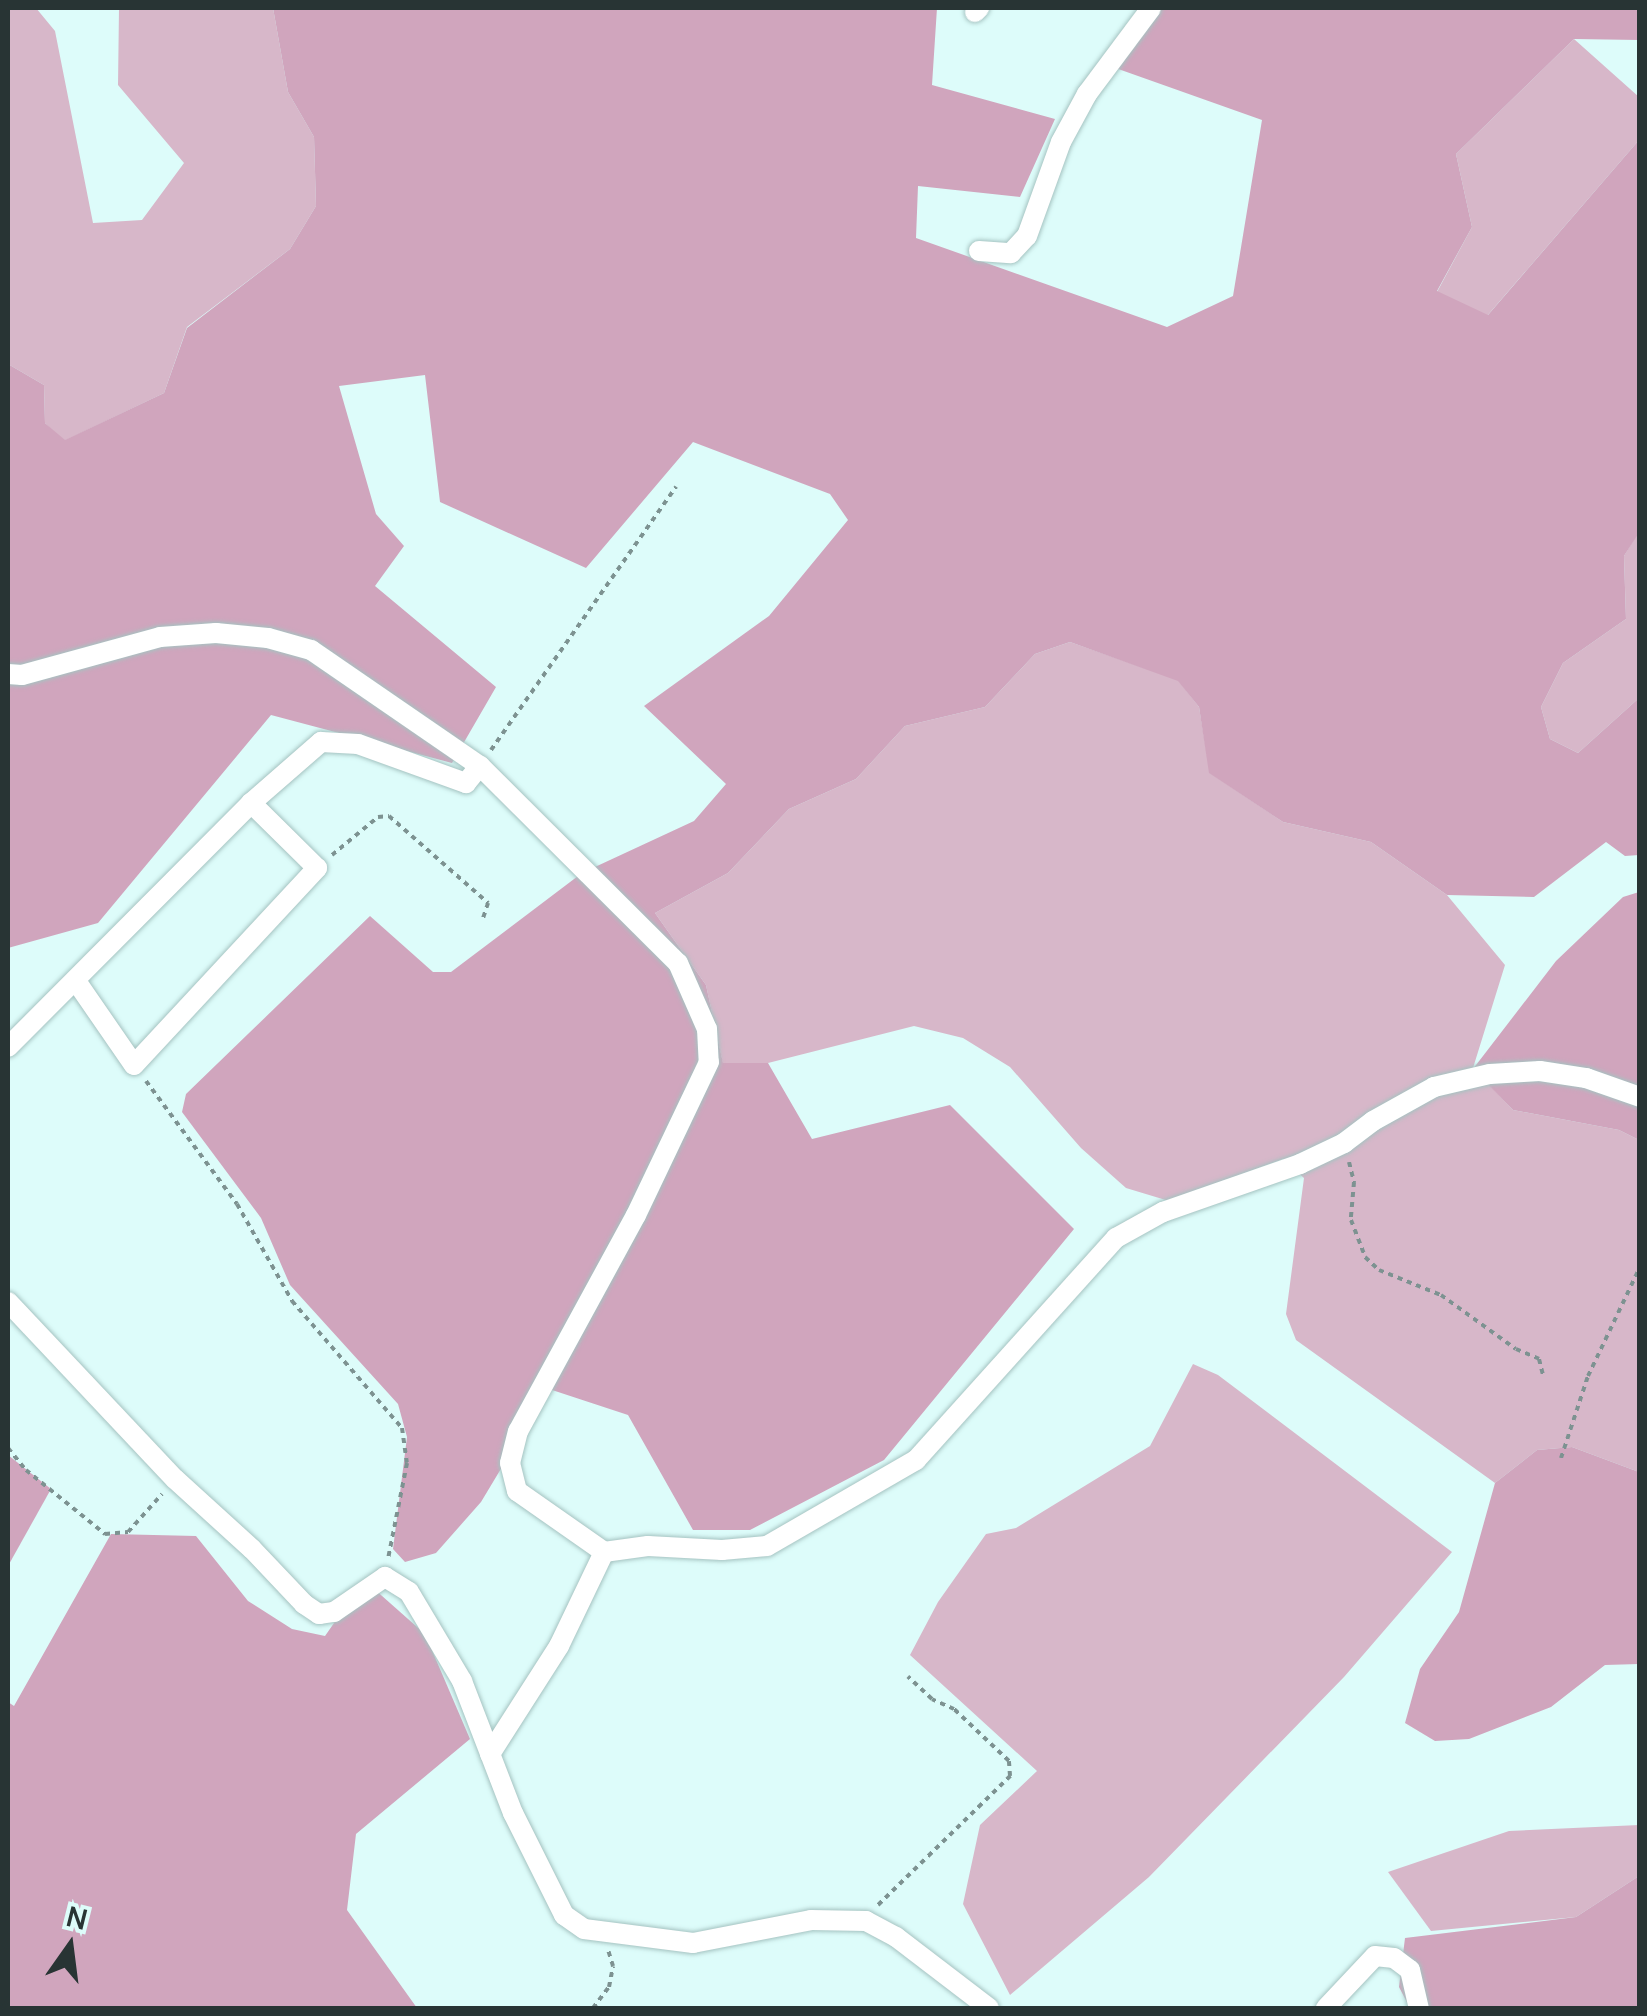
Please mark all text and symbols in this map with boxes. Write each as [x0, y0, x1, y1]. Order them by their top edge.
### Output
north arrow [20, 1896, 120, 1996]
text: N [63, 1896, 92, 1938]

